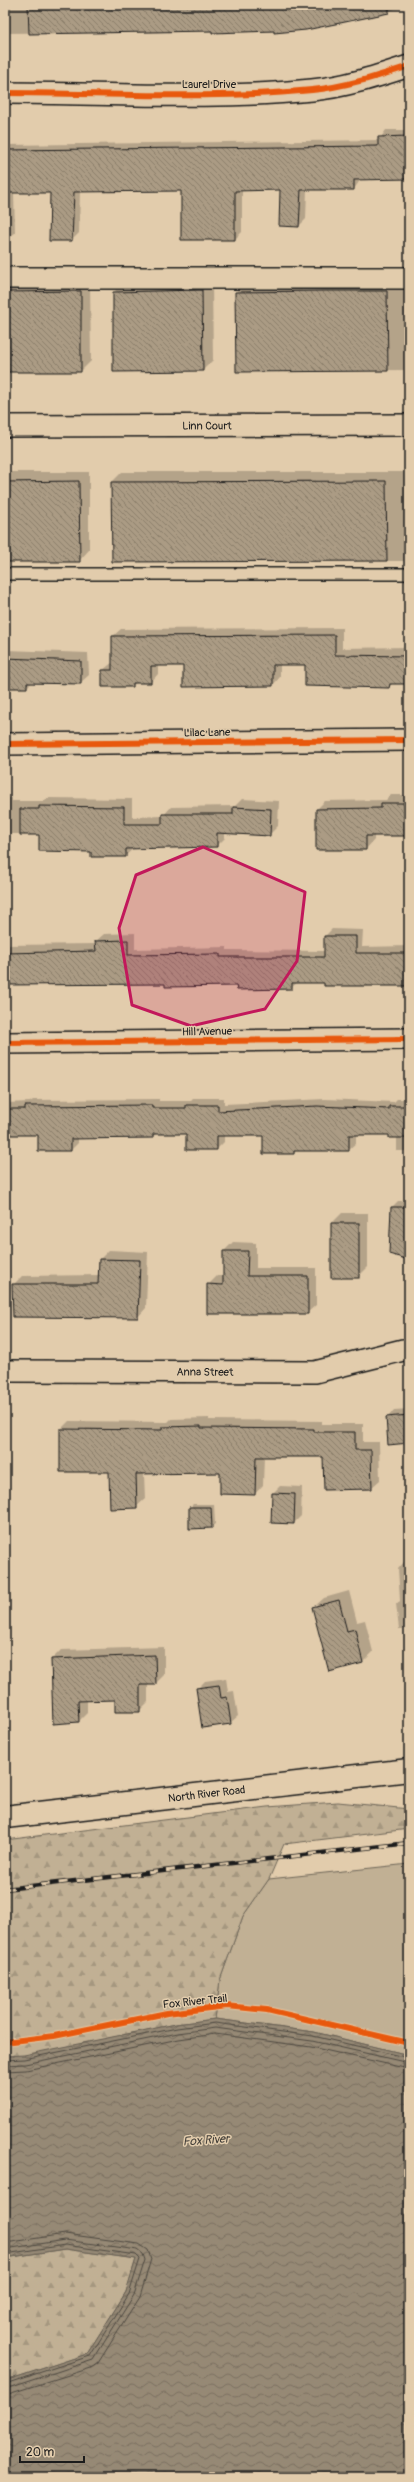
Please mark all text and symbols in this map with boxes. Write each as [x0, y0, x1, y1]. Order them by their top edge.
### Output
street label: Laurel Drive [182, 78, 237, 91]
street label: Linn Court [182, 419, 232, 433]
street label: Lilac Lane [184, 726, 231, 739]
street label: Hill Avenue [182, 1025, 233, 1038]
street label: Anna Street [176, 1366, 234, 1379]
street label: North River Road [167, 1783, 246, 1805]
street label: Fox River Trail [162, 1992, 228, 2011]
water label: Fox River [182, 2131, 232, 2150]
scale bar [20, 2438, 84, 2464]
text: 20 m [26, 2445, 55, 2460]

